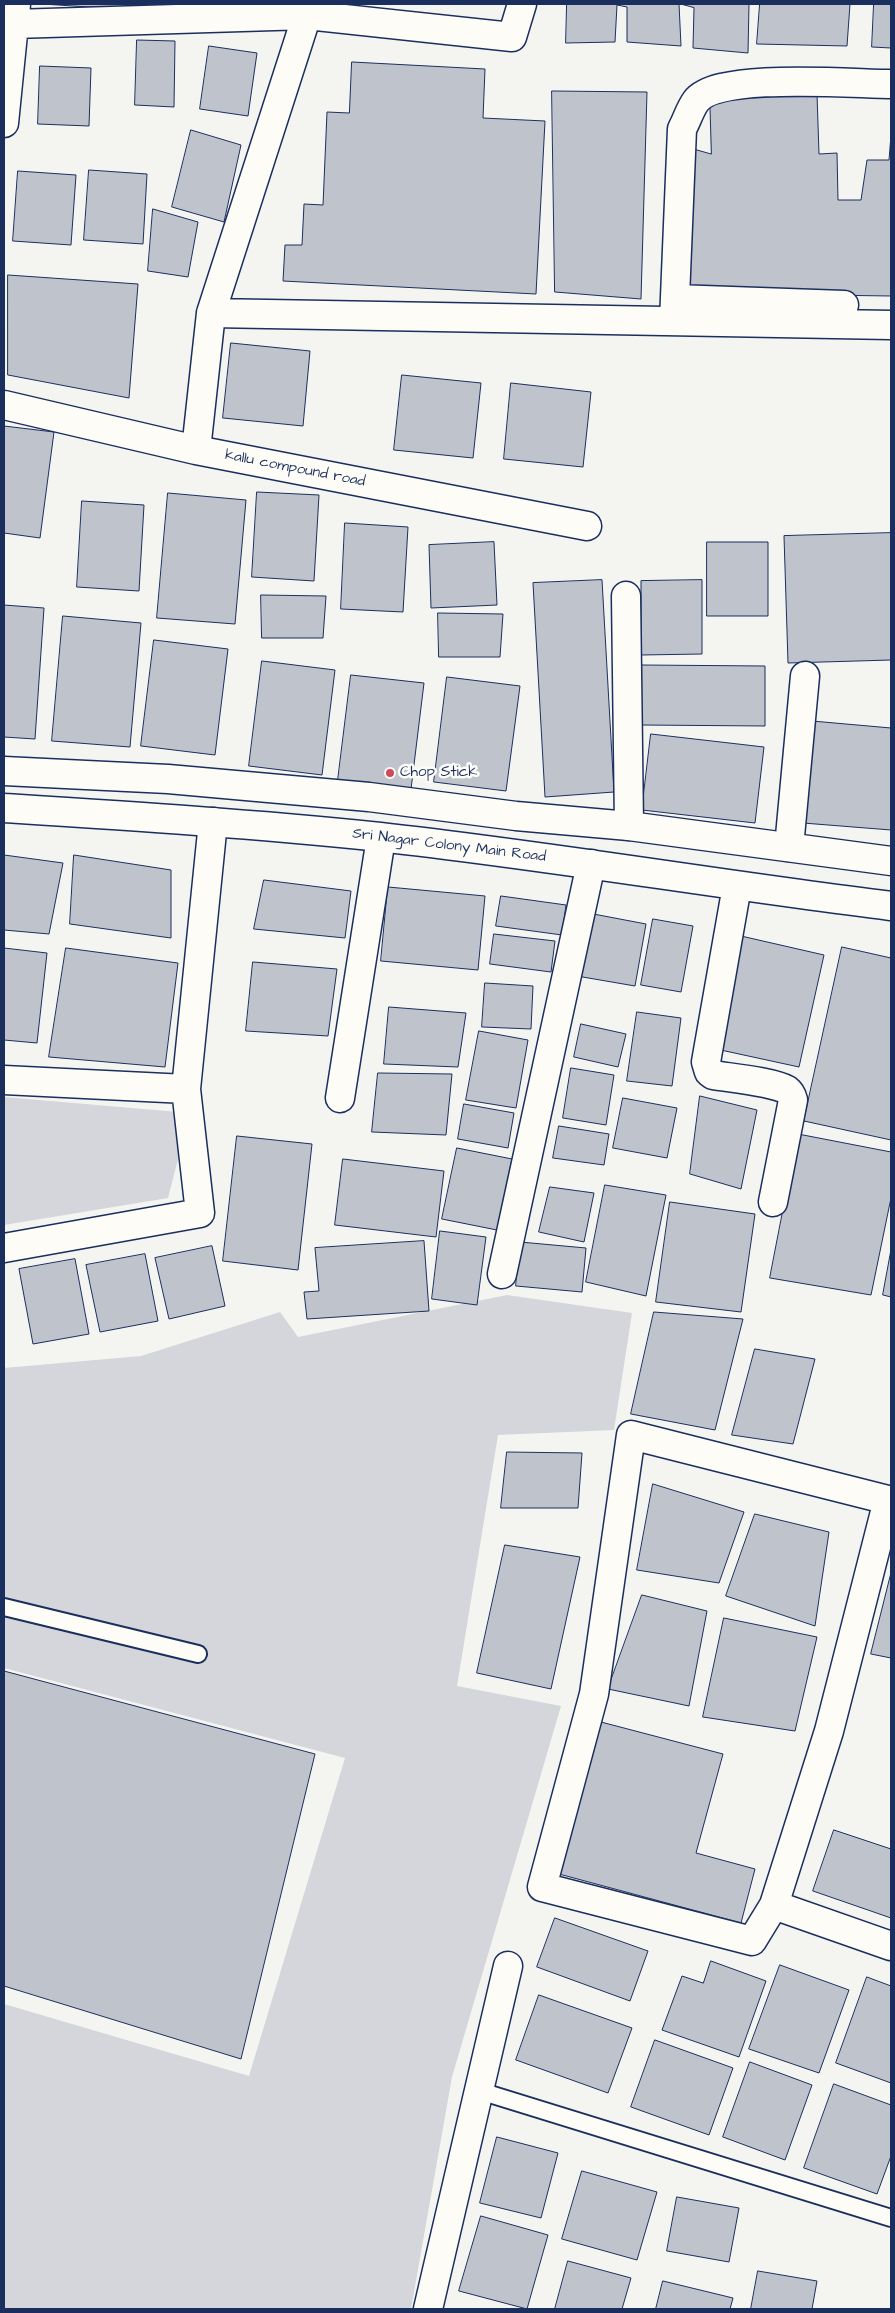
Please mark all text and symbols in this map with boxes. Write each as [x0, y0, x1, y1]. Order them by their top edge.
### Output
street label: kallu compound road [223, 447, 367, 491]
place label: Chop Stick [400, 764, 478, 782]
marker: Chop Stick [384, 767, 396, 779]
street label: Sri Nagar Colony Main Road [351, 825, 547, 867]

